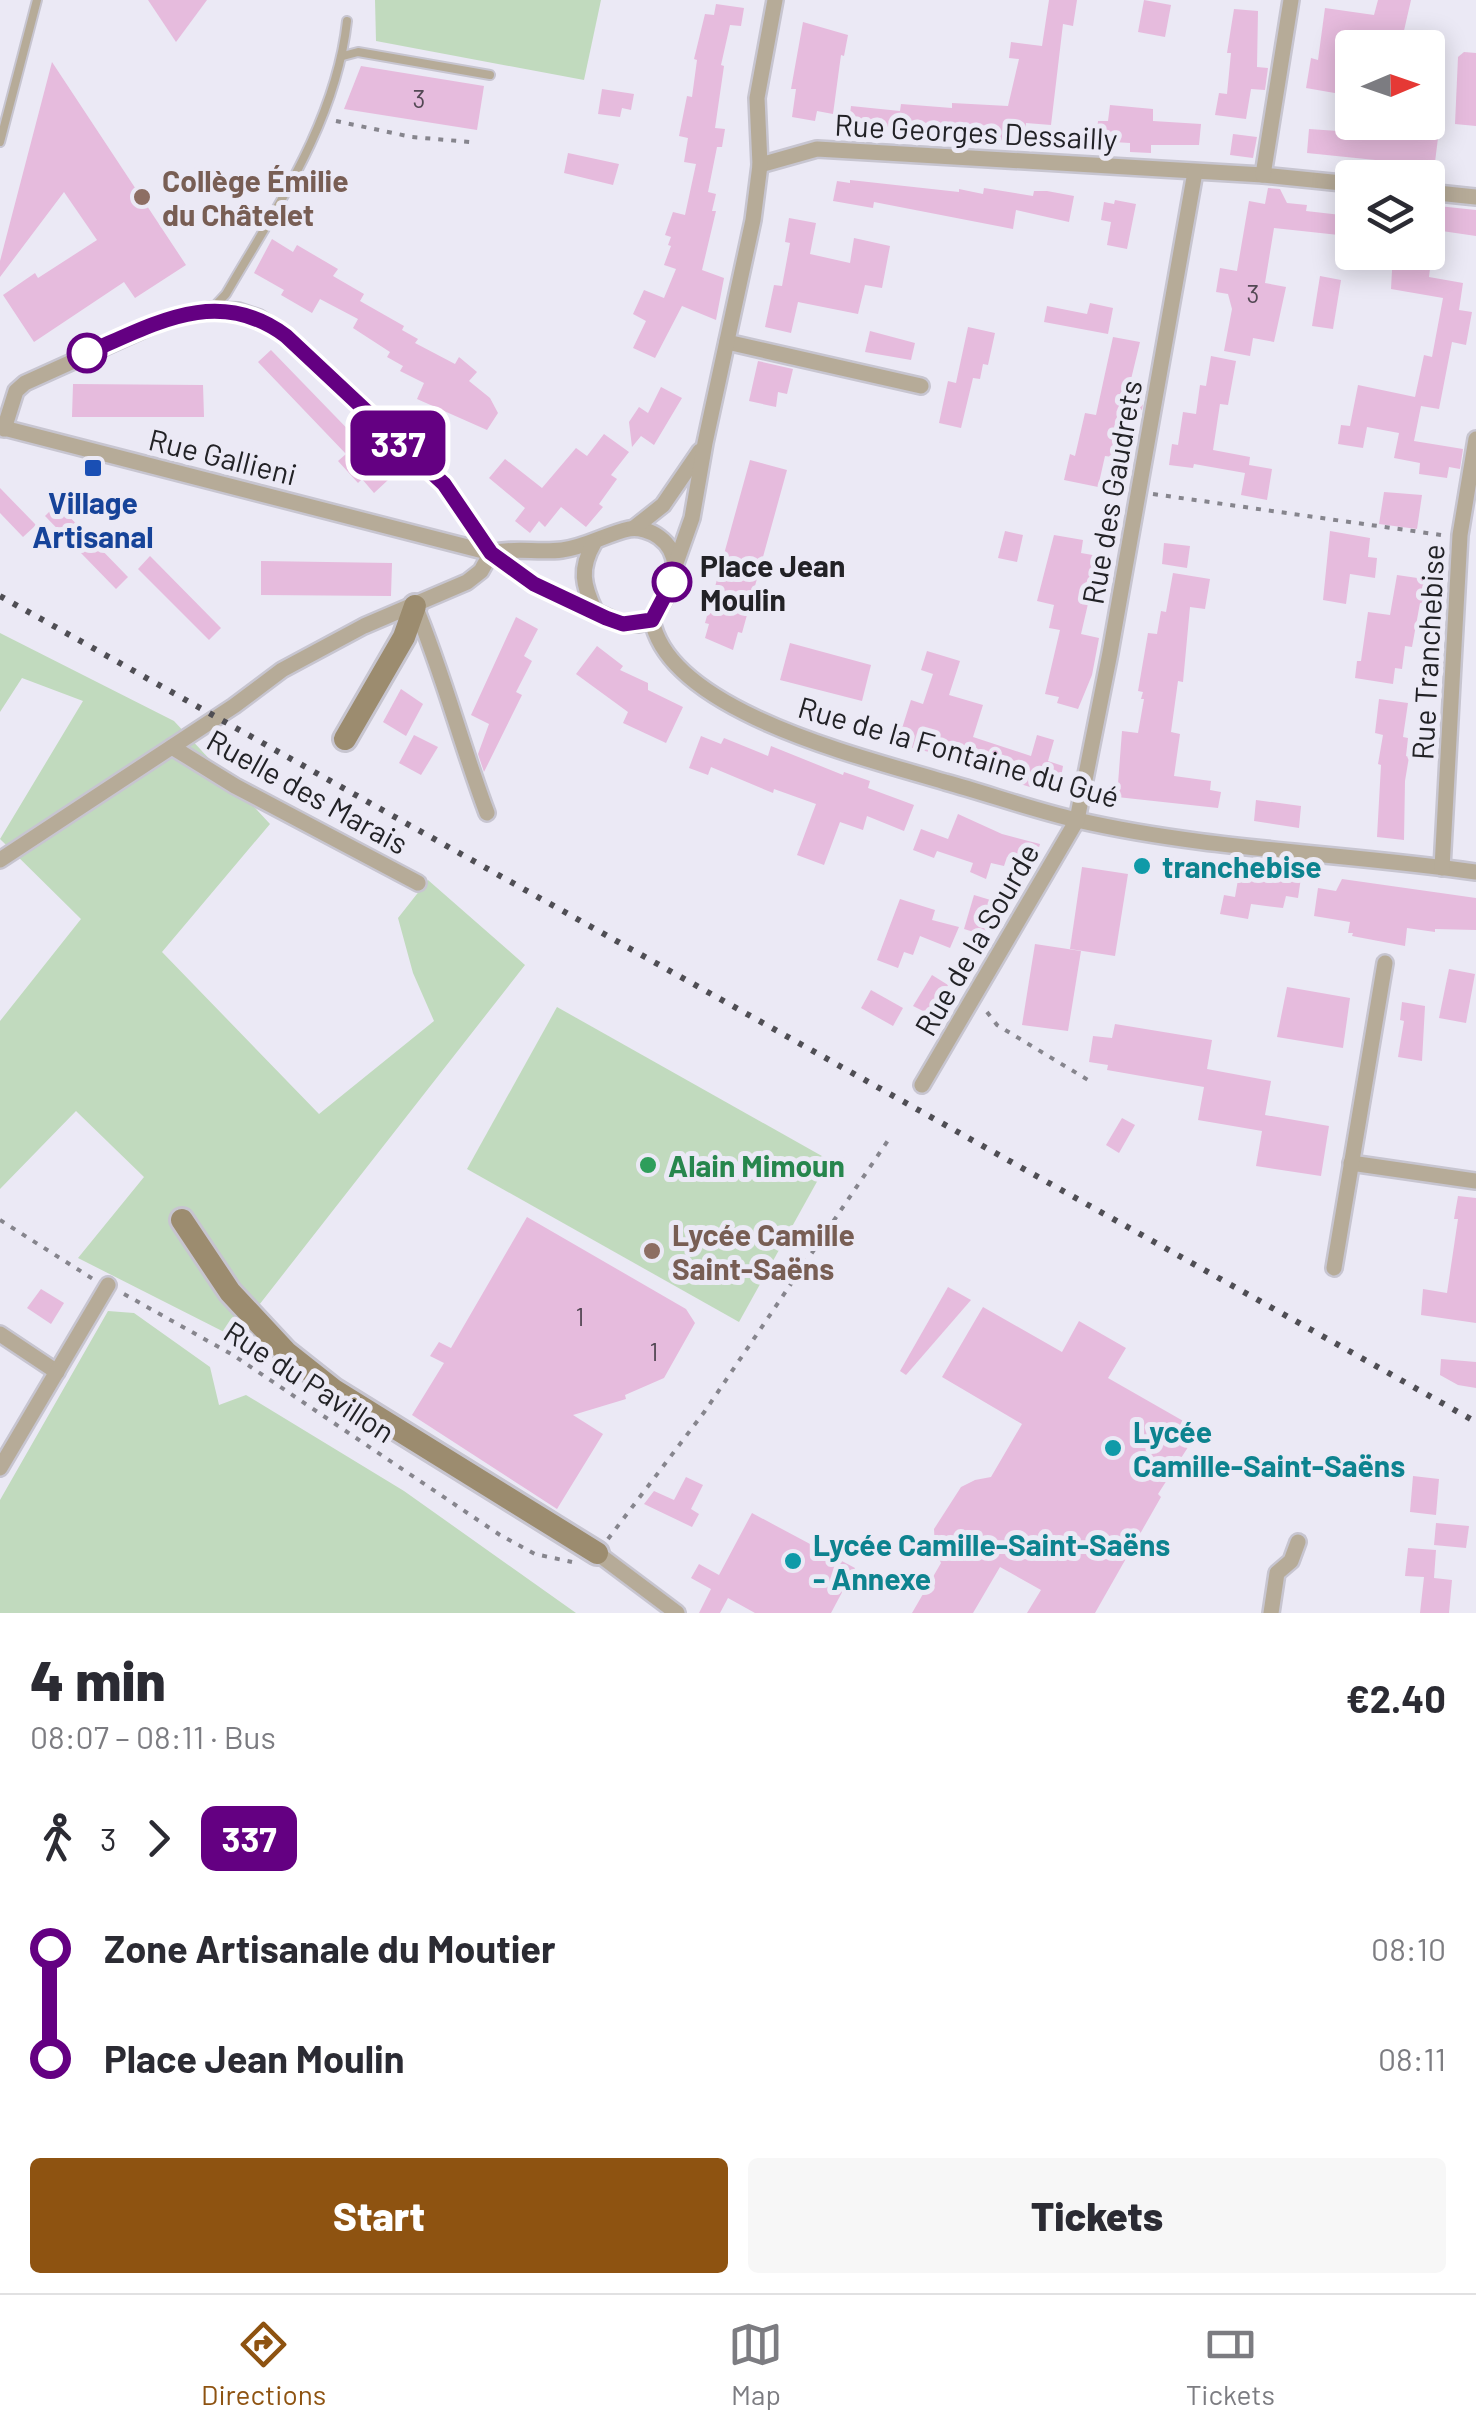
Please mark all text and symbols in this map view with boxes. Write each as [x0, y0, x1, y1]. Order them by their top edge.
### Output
north arrow [1335, 30, 1445, 140]
map controls [1335, 30, 1445, 270]
house number: 3 [413, 83, 425, 113]
street label: Rue Georges Dessailly [834, 106, 1119, 156]
button: layers [1335, 160, 1445, 270]
place label: Collège Émilie du Châtelet [162, 162, 349, 232]
marker: Collège Émilie du Châtelet [131, 186, 153, 208]
house number: 3 [1247, 278, 1259, 308]
unlabelled marker [68, 334, 106, 372]
street label: Rue des Gaudrets [1074, 377, 1148, 607]
line badge: 337 [340, 410, 456, 476]
street label: Rue Gallieni [145, 420, 301, 492]
text: 337 [370, 422, 426, 464]
marker: Village Artisanal [82, 457, 104, 479]
place label: Village Artisanal [32, 484, 154, 554]
street label: Rue Tranchebise [1403, 543, 1451, 761]
place label: Place Jean Moulin [700, 547, 845, 617]
marker: Place Jean Moulin [653, 563, 691, 601]
street label: Rue de la Fontaine du Gué [794, 688, 1124, 814]
street label: Ruelle des Marais [201, 721, 415, 861]
street label: Rue de la Sourde [906, 836, 1046, 1042]
place label: tranchebise [1162, 848, 1322, 884]
marker: tranchebise [1131, 855, 1153, 877]
place label: Alain Mimoun [668, 1147, 845, 1183]
marker: Alain Mimoun [637, 1154, 659, 1176]
place label: Lycée Camille Saint-Saëns [672, 1216, 855, 1286]
marker: Lycée Camille Saint-Saëns [641, 1240, 663, 1262]
house number: 1 [576, 1301, 584, 1331]
street label: Rue du Pavillon [218, 1313, 402, 1449]
house number: 1 [650, 1336, 658, 1366]
place label: Lycée Camille-Saint-Saëns [1133, 1413, 1405, 1483]
marker: Lycée Camille-Saint-Saëns [1102, 1437, 1124, 1459]
place label: Lycée Camille-Saint-Saëns - Annexe [813, 1526, 1170, 1596]
marker: Lycée Camille-Saint-Saëns - Annexe [782, 1550, 804, 1572]
text: 4 min [30, 1646, 166, 1712]
text: €2.40 [1346, 1675, 1446, 1721]
text: 08:07 – 08:11 · Bus [30, 1717, 276, 1755]
icon: walk [30, 1811, 85, 1866]
icon: forward [131, 1811, 186, 1866]
text: 337 [221, 1817, 277, 1859]
text: 3 [100, 1819, 116, 1857]
text: Zone Artisanale du Moutier [104, 1925, 556, 1971]
text: 08:10 [1371, 1929, 1446, 1967]
text: Place Jean Moulin [104, 2035, 405, 2081]
text: 08:11 [1378, 2039, 1446, 2077]
button: Start [30, 2158, 728, 2273]
button: Tickets [748, 2158, 1446, 2273]
tab: Directions [201, 2317, 326, 2411]
tab: Map [728, 2317, 783, 2411]
tab: Tickets [1186, 2317, 1275, 2411]

